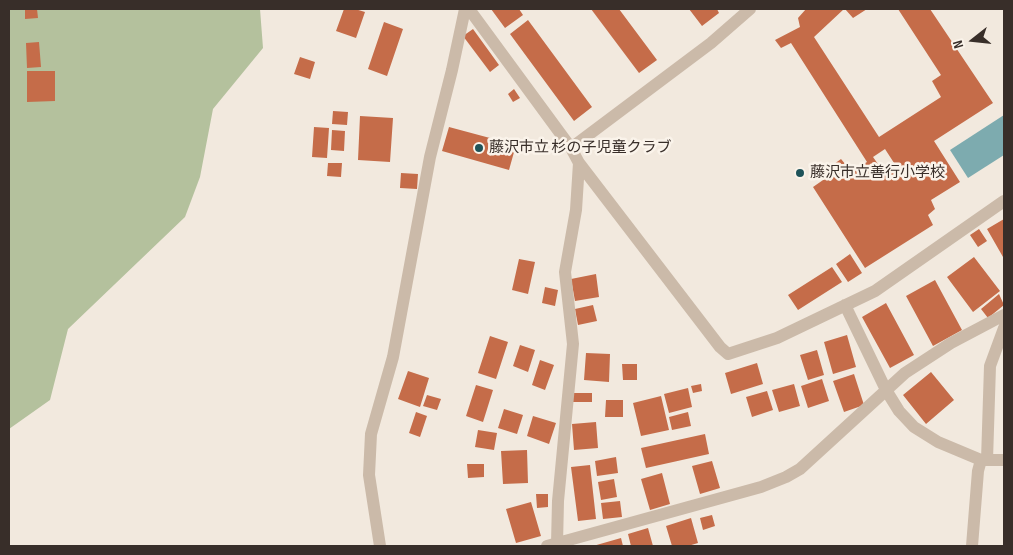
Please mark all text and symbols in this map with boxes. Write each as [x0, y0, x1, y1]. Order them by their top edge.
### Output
north arrow [948, 15, 998, 65]
text: N [949, 38, 967, 50]
place label: 藤沢市立 杉の子児童クラブ [489, 139, 671, 157]
marker: 藤沢市立 杉の子児童クラブ [473, 142, 485, 154]
place label: 藤沢市立善行小学校 [810, 164, 945, 182]
marker: 藤沢市立善行小学校 [794, 167, 806, 179]

